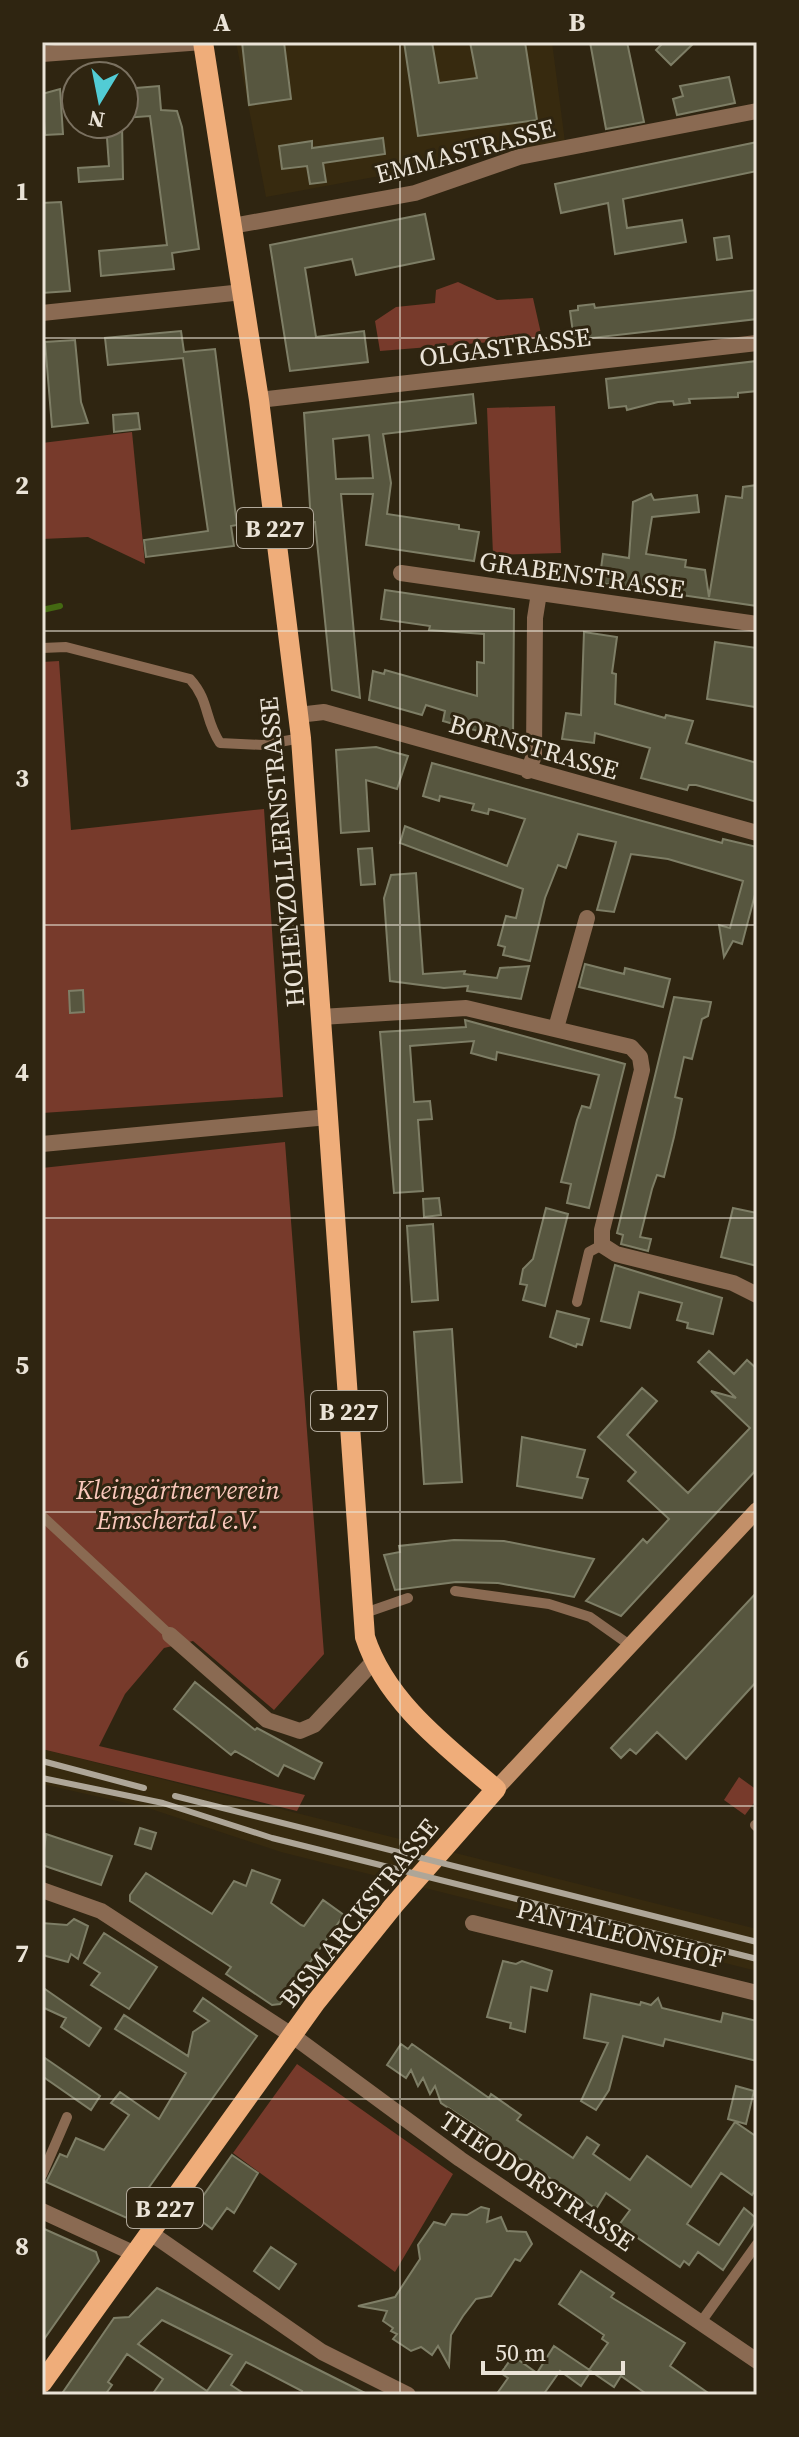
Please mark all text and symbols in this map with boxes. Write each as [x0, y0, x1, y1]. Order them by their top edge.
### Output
text: A [213, 4, 231, 40]
text: B [569, 4, 586, 40]
north arrow [60, 60, 140, 140]
text: N [86, 104, 107, 136]
street label: EMMASTRASSE [371, 110, 559, 192]
text: 1 [15, 173, 29, 209]
street label: OLGASTRASSE [417, 319, 593, 375]
text: 2 [15, 467, 29, 503]
road number: B 227 [237, 508, 313, 548]
street label: GRABENSTRASSE [477, 543, 687, 607]
street label: HOHENZOLLERNSTRASSE [251, 695, 313, 1009]
street label: BORNSTRASSE [445, 706, 623, 788]
text: 3 [15, 760, 29, 796]
text: 4 [15, 1054, 29, 1090]
text: 5 [15, 1347, 29, 1383]
road number: B 227 [311, 1391, 387, 1431]
park label: Kleingärtnerverein Emschertal e.V. [75, 1472, 280, 1538]
text: 6 [15, 1641, 29, 1677]
street label: BISMARCKSTRASSE [271, 1811, 447, 2015]
street label: PANTALEONSHOF [513, 1891, 729, 1977]
text: 7 [15, 1935, 29, 1971]
street label: THEODORSTRASSE [432, 2102, 642, 2260]
road number: B 227 [127, 2188, 203, 2228]
text: 8 [15, 2228, 29, 2264]
scale bar [483, 2325, 623, 2375]
text: 50 m [495, 2336, 546, 2369]

